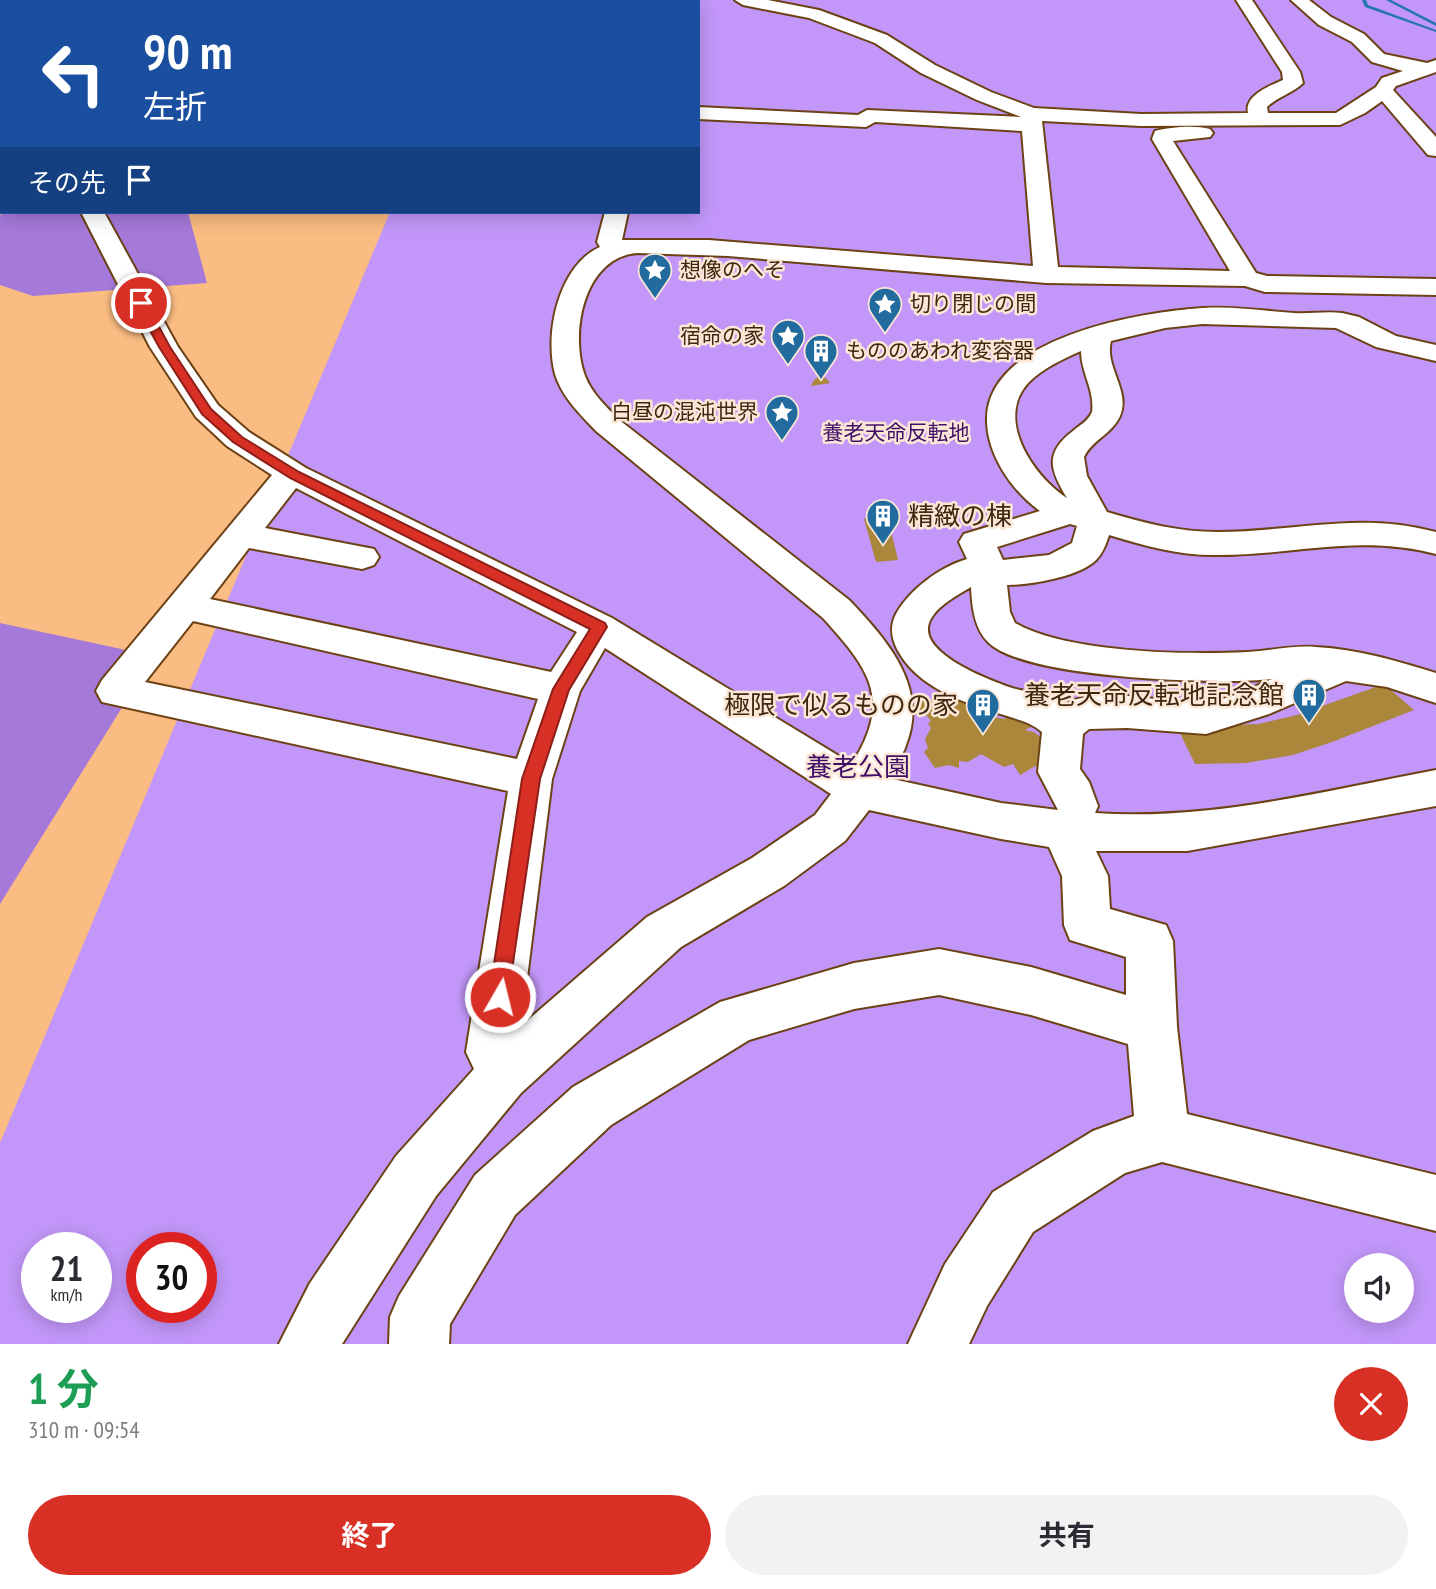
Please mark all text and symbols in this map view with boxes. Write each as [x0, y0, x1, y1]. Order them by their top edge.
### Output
text: 90 m [143, 19, 232, 83]
icon: left [28, 28, 119, 119]
text: 左折 [143, 85, 207, 127]
icon: arrive [120, 161, 158, 199]
text: その先 [28, 166, 106, 199]
place icon: 想像のへそ [636, 251, 674, 300]
place label: 想像のへそ [680, 256, 785, 283]
pin [111, 273, 171, 333]
icon: arrive [122, 284, 160, 322]
place icon: 切り閉じの間 [866, 285, 904, 334]
place label: 切り閉じの間 [910, 290, 1036, 317]
place icon: 宿命の家 [769, 317, 807, 366]
place label: 宿命の家 [680, 322, 764, 349]
building icon: もののあわれ変容器 [802, 332, 840, 381]
place label: もののあわれ変容器 [846, 337, 1034, 364]
place icon: 白昼の混沌世界 [763, 393, 801, 442]
place label: 白昼の混沌世界 [611, 398, 758, 425]
park label: 養老天命反転地 [823, 419, 970, 446]
building icon: 精緻の棟 [864, 497, 902, 546]
place label: 精緻の棟 [908, 499, 1012, 532]
building icon: 養老天命反転地記念館 [1290, 676, 1328, 725]
place label: 養老天命反転地記念館 [1024, 678, 1284, 711]
building icon: 極限で似るものの家 [964, 686, 1002, 735]
place label: 極限で似るものの家 [724, 688, 958, 721]
park label: 養老公園 [806, 750, 910, 783]
position arrow [463, 960, 537, 1034]
speed limit sign: 30 [126, 1232, 217, 1323]
text: 21 [50, 1245, 83, 1291]
map controls [1344, 1253, 1414, 1323]
button: sound [1344, 1253, 1414, 1323]
text: km/h [51, 1283, 82, 1306]
text: 1 分 [28, 1361, 99, 1416]
button: close [1334, 1367, 1408, 1441]
text: 310 m · 09:54 [28, 1415, 140, 1444]
button: 終了 [28, 1495, 711, 1575]
button: 共有 [725, 1495, 1408, 1575]

